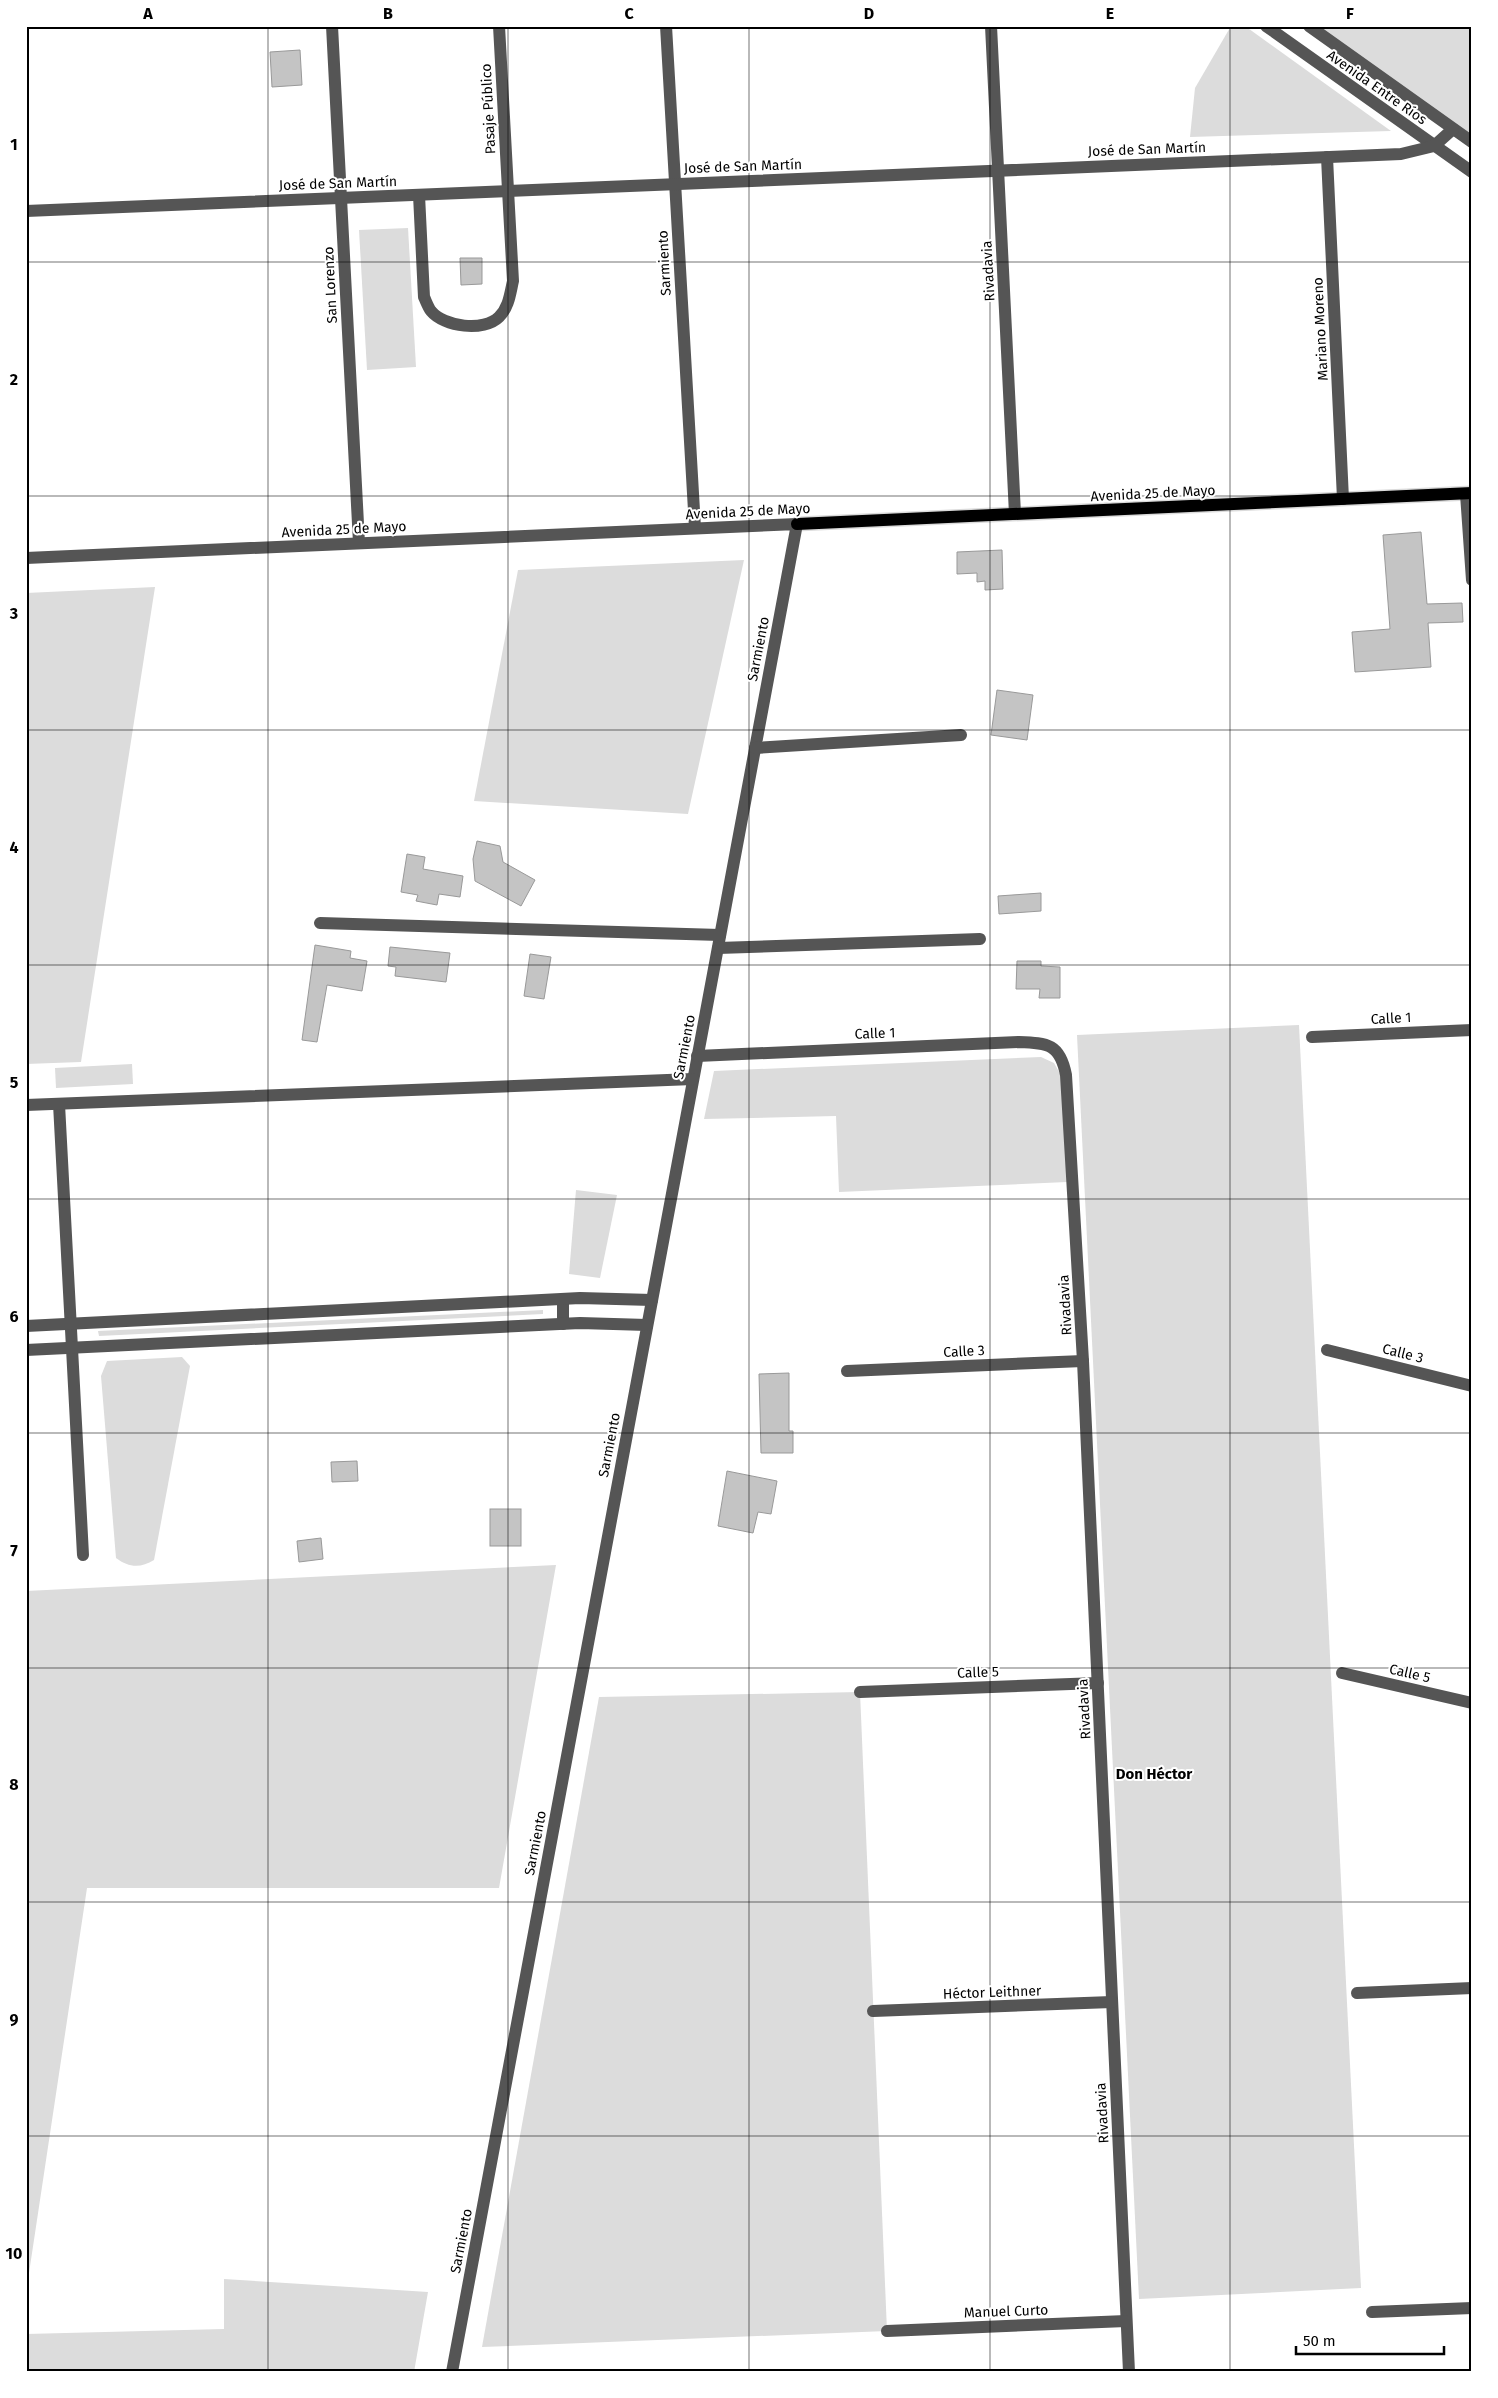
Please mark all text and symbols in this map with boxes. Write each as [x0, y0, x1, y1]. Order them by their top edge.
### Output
text: A [142, 4, 153, 23]
text: B [383, 4, 393, 23]
text: C [624, 4, 634, 23]
text: D [864, 4, 874, 23]
text: E [1106, 4, 1114, 23]
text: F [1346, 4, 1354, 23]
street label: Avenida Entre Ríos [1323, 46, 1430, 129]
street label: Pasaje Público [478, 63, 499, 155]
text: 1 [10, 135, 18, 154]
street label: José de San Martín [1088, 139, 1206, 160]
street label: José de San Martín [684, 156, 802, 177]
street label: José de San Martín [279, 173, 397, 194]
street label: Sarmiento [654, 230, 675, 296]
street label: Rivadavia [978, 240, 999, 302]
street label: San Lorenzo [320, 246, 341, 324]
street label: Mariano Moreno [1309, 277, 1332, 381]
text: 2 [10, 370, 18, 389]
street label: Avenida 25 de Mayo [1090, 482, 1216, 505]
street label: Avenida 25 de Mayo [685, 500, 811, 523]
street label: Avenida 25 de Mayo [281, 518, 407, 541]
text: 3 [9, 604, 18, 623]
street label: Sarmiento [744, 615, 773, 683]
text: 4 [9, 838, 19, 857]
street label: Calle 1 [1370, 1009, 1412, 1028]
street label: Sarmiento [670, 1013, 699, 1081]
street label: Calle 1 [854, 1024, 896, 1043]
text: 5 [10, 1073, 19, 1092]
street label: Rivadavia [1055, 1274, 1076, 1336]
text: 6 [9, 1307, 19, 1326]
street label: Calle 3 [1381, 1340, 1425, 1367]
street label: Calle 3 [943, 1342, 985, 1361]
street label: Sarmiento [595, 1411, 624, 1479]
text: 7 [10, 1541, 18, 1560]
street label: Calle 5 [1388, 1661, 1432, 1686]
street label: Calle 5 [957, 1663, 999, 1682]
street label: Rivadavia [1074, 1678, 1095, 1740]
district label: Don Héctor [1116, 1765, 1193, 1783]
text: 8 [9, 1775, 19, 1794]
street label: Sarmiento [521, 1809, 550, 1877]
street label: Héctor Leithner [942, 1982, 1042, 2003]
text: 9 [10, 2010, 19, 2029]
street label: Rivadavia [1092, 2082, 1113, 2144]
street label: Sarmiento [447, 2207, 476, 2275]
text: 10 [6, 2244, 22, 2263]
street label: Manuel Curto [964, 2302, 1049, 2321]
scale bar [1296, 2323, 1443, 2355]
text: 50 m [1303, 2332, 1336, 2350]

